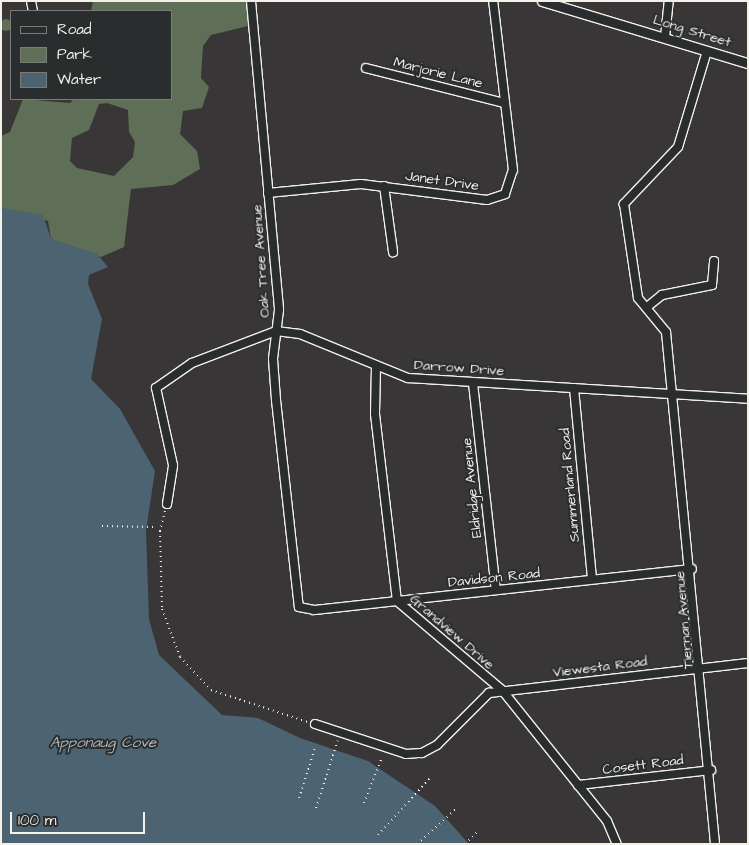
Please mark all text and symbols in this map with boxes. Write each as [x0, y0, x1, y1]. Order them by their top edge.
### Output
legend [10, 10, 172, 100]
street label: Long Street [651, 11, 733, 51]
text: Road [57, 19, 91, 40]
text: Park [57, 44, 92, 65]
street label: Marjorie Lane [392, 54, 484, 92]
text: Water [57, 69, 101, 90]
street label: Janet Drive [404, 168, 480, 194]
street label: Oak Tree Avenue [249, 204, 273, 318]
street label: Darrow Drive [413, 356, 505, 380]
street label: Summerland Road [557, 427, 583, 543]
street label: Eldridge Avenue [458, 437, 486, 539]
street label: Davidson Road [447, 565, 541, 591]
street label: Tiernan Avenue [671, 570, 697, 670]
street label: Grandview Drive [406, 591, 498, 673]
street label: Viewesta Road [552, 653, 648, 681]
water label: Apponaug Cove [50, 734, 156, 752]
street label: Cosett Road [602, 752, 684, 778]
scale bar [12, 802, 148, 834]
text: 100 m [18, 810, 57, 831]

